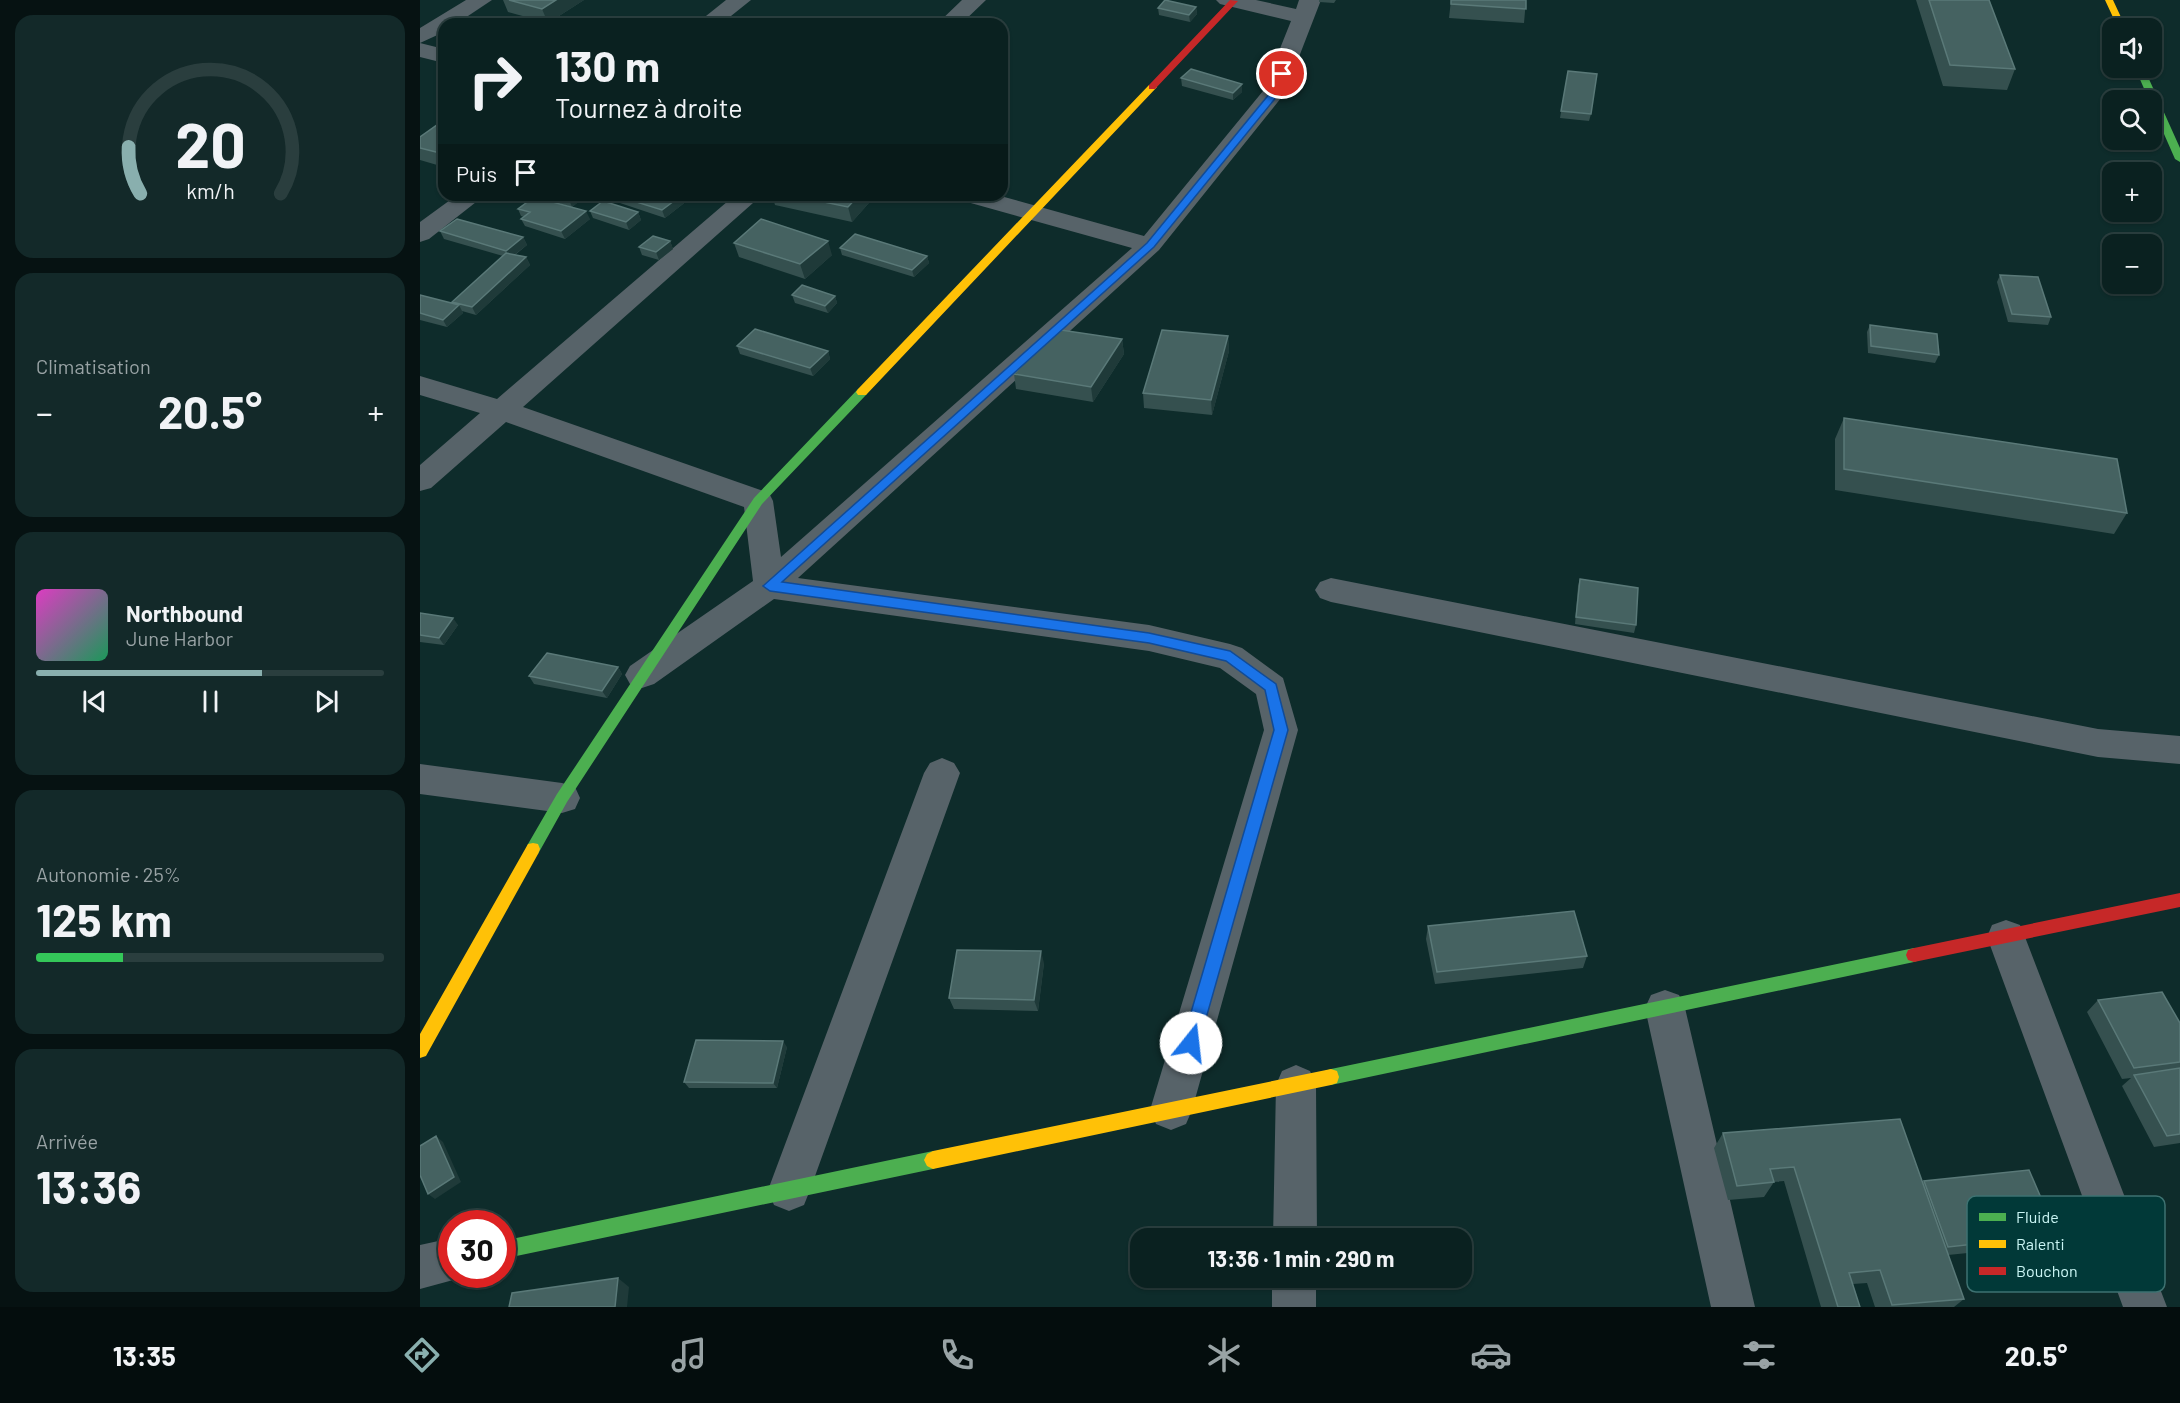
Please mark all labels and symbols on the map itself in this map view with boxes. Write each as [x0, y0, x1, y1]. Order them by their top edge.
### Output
pin [1256, 48, 1307, 99]
position arrow [1159, 1011, 1223, 1075]
legend [1967, 1196, 2165, 1292]
text: Fluide [2016, 1207, 2059, 1226]
speed limit sign: 30 [438, 1210, 516, 1288]
text: Ralenti [2016, 1234, 2065, 1253]
text: Bouchon [2016, 1261, 2078, 1280]

